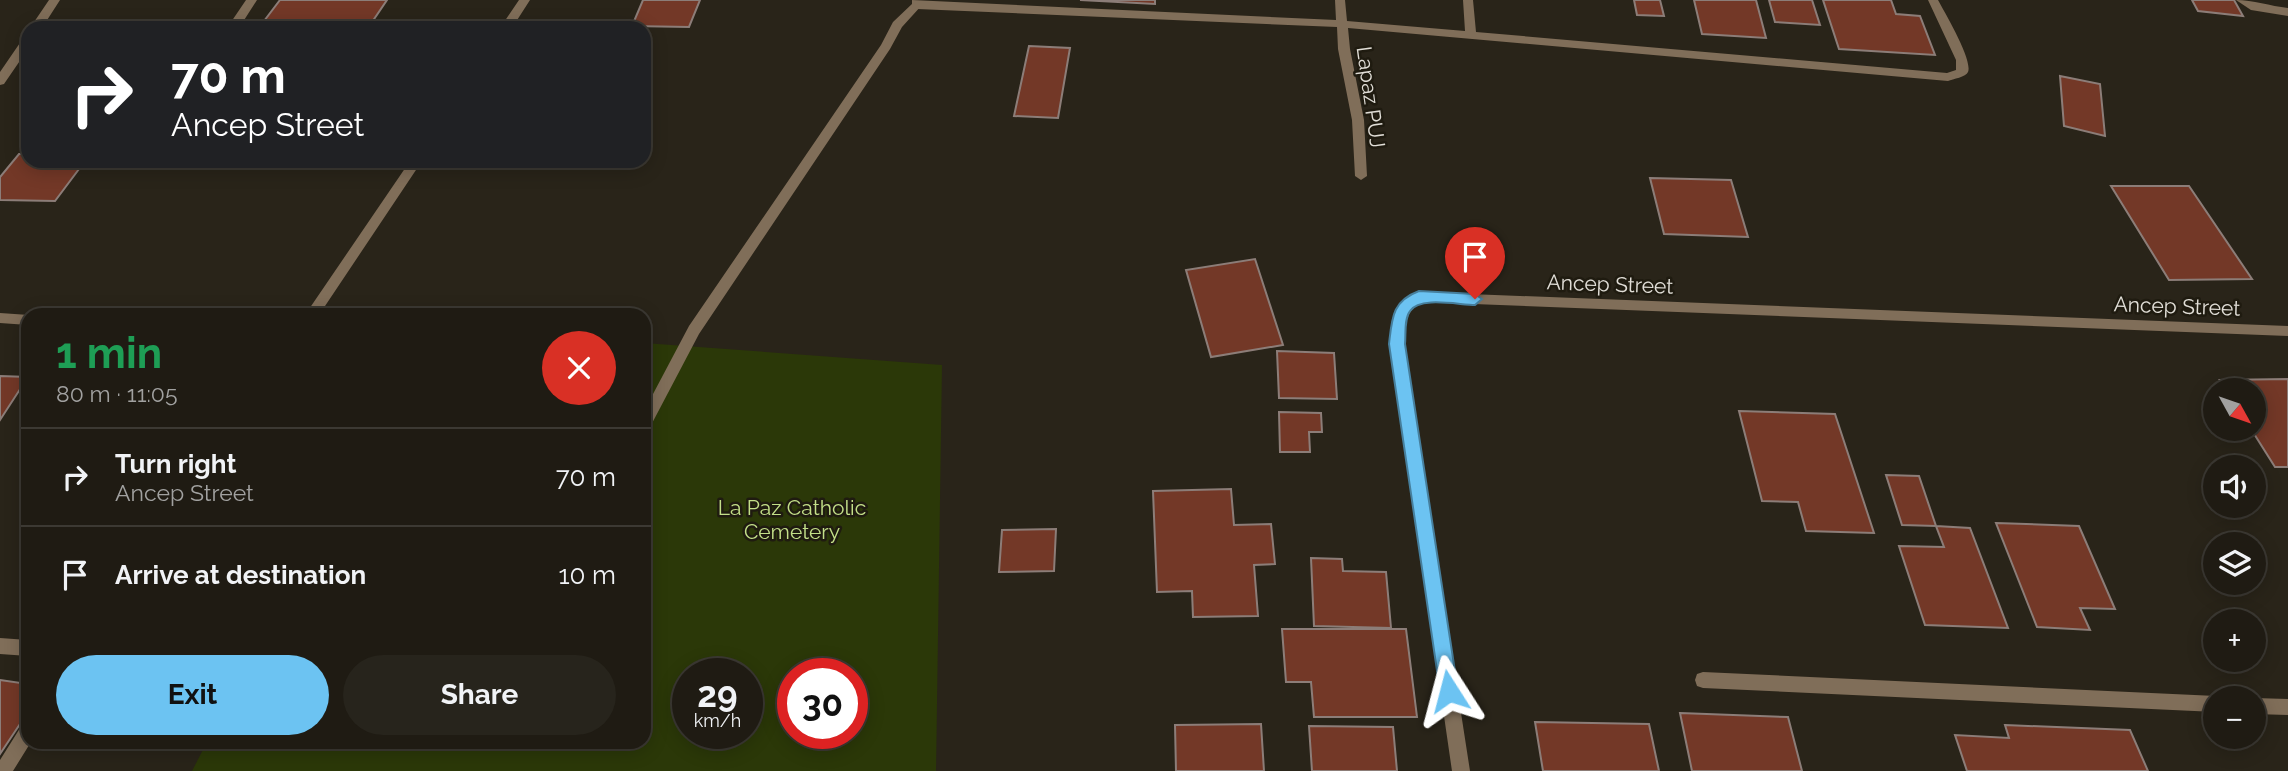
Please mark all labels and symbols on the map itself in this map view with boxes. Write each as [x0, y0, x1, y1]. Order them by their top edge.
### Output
street label: Lapaz PUJ [1352, 45, 1390, 149]
pin [1445, 227, 1505, 299]
street label: Ancep Street [1546, 269, 1674, 299]
street label: Ancep Street [2113, 291, 2241, 321]
north arrow [2203, 378, 2266, 441]
park label: La Paz Catholic Cemetery [718, 495, 866, 544]
position arrow [1412, 654, 1486, 728]
speed limit sign: 30 [777, 658, 868, 749]

